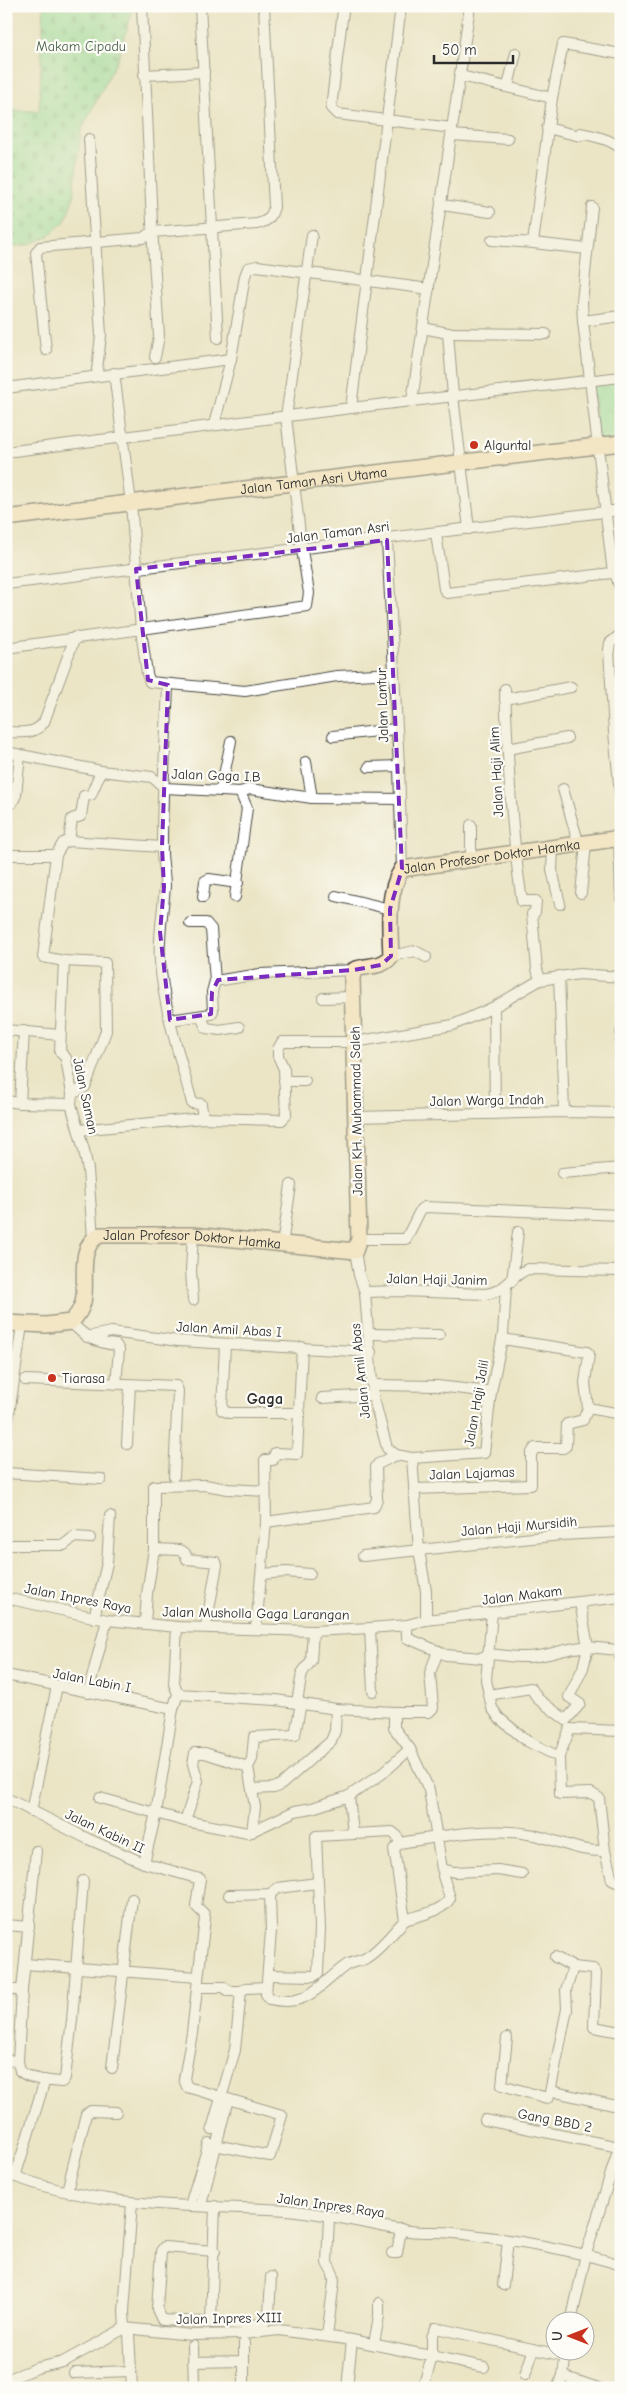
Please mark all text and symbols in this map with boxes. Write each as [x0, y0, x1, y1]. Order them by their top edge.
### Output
scale bar [434, 32, 513, 64]
park label: Makam Cipadu [36, 38, 126, 55]
text: 50 m [442, 41, 477, 59]
place label: Alguntal [484, 437, 531, 454]
marker: Alguntal [468, 439, 480, 451]
street label: Jalan Taman Asri Utama [239, 464, 388, 498]
street label: Jalan Taman Asri [286, 518, 390, 547]
street label: Jalan Lantur [373, 667, 392, 743]
street label: Jalan Haji Alim [486, 726, 507, 818]
street label: Jalan Gaga I.B [171, 765, 261, 786]
street label: Jalan Profesor Doktor Hamka [403, 836, 581, 878]
street label: Jalan KH. Muhammad Saleh [347, 1026, 366, 1196]
street label: Jalan Saman [69, 1056, 102, 1136]
street label: Jalan Warga Indah [430, 1091, 544, 1110]
street label: Jalan Profesor Doktor Hamka [103, 1227, 282, 1253]
street label: Jalan Haji Janim [386, 1270, 488, 1289]
street label: Jalan Amil Abas I [176, 1318, 282, 1341]
street label: Jalan Amil Abas [347, 1322, 374, 1419]
street label: Jalan Haji Jalil [461, 1358, 492, 1448]
place label: Tiarasa [62, 1370, 105, 1387]
marker: Tiarasa [46, 1372, 58, 1384]
district label: Gaga [247, 1390, 283, 1408]
street label: Jalan Lajamas [429, 1464, 515, 1483]
street label: Jalan Haji Mursidih [460, 1513, 578, 1540]
street label: Jalan Inpres Raya [23, 1580, 133, 1617]
street label: Jalan Makam [481, 1582, 563, 1609]
street label: Jalan Musholla Gaga Larangan [162, 1603, 350, 1624]
street label: Jalan Labin I [52, 1665, 132, 1696]
street label: Jalan Kabin II [62, 1806, 147, 1857]
street label: Gang BBD 2 [516, 2105, 593, 2136]
street label: Jalan Inpres Raya [276, 2190, 386, 2221]
street label: Jalan Inpres XIII [176, 2309, 282, 2328]
north arrow [544, 2312, 594, 2362]
text: U [549, 2331, 566, 2341]

